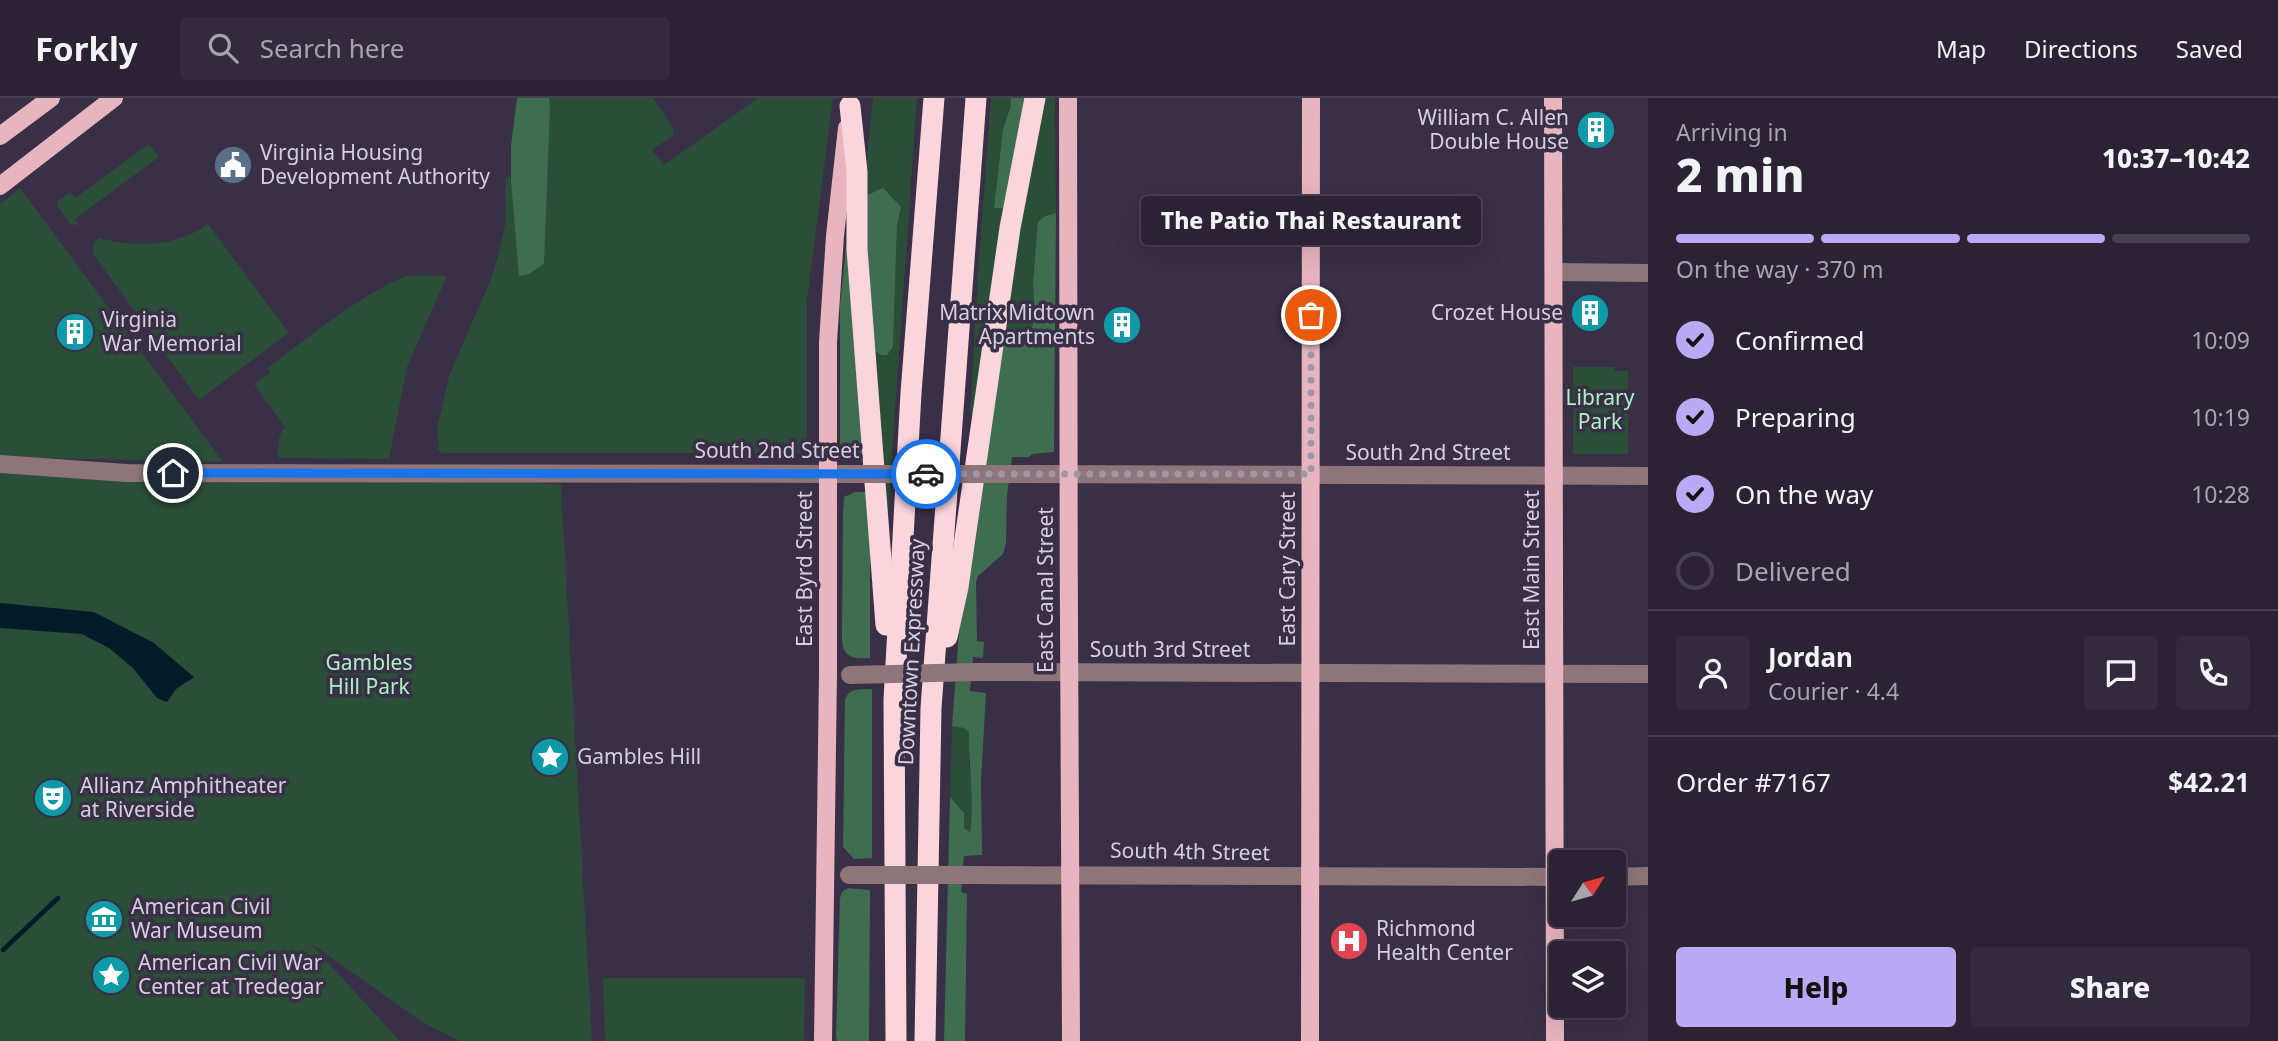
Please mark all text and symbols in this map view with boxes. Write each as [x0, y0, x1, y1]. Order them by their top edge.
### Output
search box [180, 17, 670, 80]
text: Forkly [35, 26, 138, 71]
icon: search [204, 29, 242, 67]
text: Search here [260, 30, 404, 66]
text: Map [1936, 32, 1986, 65]
text: Directions [2024, 32, 2138, 65]
text: Saved [2176, 32, 2243, 65]
place label: William C. Allen Double House [1417, 103, 1569, 155]
building icon: William C. Allen Double House [1575, 109, 1617, 151]
text: Arriving in [1676, 116, 1788, 148]
place label: Virginia Housing Development Authority [260, 138, 490, 190]
text: 10:37–10:42 [2102, 140, 2250, 176]
text: 2 min [1676, 143, 1805, 205]
public building icon: Virginia Housing Development Authority [212, 144, 254, 186]
callout: The Patio Thai Restaurant [1141, 196, 1481, 245]
text: The Patio Thai Restaurant [1161, 204, 1461, 236]
text: On the way · 370 m [1676, 253, 1883, 285]
pin [1281, 285, 1341, 345]
building icon: Crozet House [1569, 292, 1611, 334]
icon: bag [1292, 296, 1330, 334]
place label: Matrix Midtown Apartments [939, 298, 1095, 350]
place label: Crozet House [1431, 298, 1563, 326]
building icon: Matrix Midtown Apartments [1101, 304, 1143, 346]
place label: Virginia War Memorial [102, 305, 242, 357]
building icon: Virginia War Memorial [54, 311, 96, 353]
icon: check [1676, 321, 1714, 359]
text: Confirmed [1735, 322, 1865, 358]
text: 10:09 [2191, 324, 2250, 356]
park label: Library Park [1566, 383, 1635, 435]
icon: check [1676, 398, 1714, 436]
text: Preparing [1735, 399, 1856, 435]
text: 10:19 [2191, 401, 2250, 433]
street label: South 2nd Street [694, 436, 860, 464]
street label: South 2nd Street [1345, 438, 1511, 466]
courier [891, 439, 961, 509]
pin [143, 443, 203, 503]
icon: home [154, 454, 192, 492]
icon: car [907, 455, 945, 493]
icon: check [1676, 475, 1714, 513]
text: On the way [1735, 476, 1873, 512]
text: 10:28 [2191, 478, 2250, 510]
street label: East Byrd Street [790, 490, 818, 647]
street label: East Main Street [1517, 490, 1545, 650]
street label: East Cary Street [1273, 491, 1301, 647]
street label: East Canal Street [1031, 507, 1059, 673]
street label: Downtown Expressway [891, 538, 931, 766]
text: Delivered [1735, 553, 1851, 589]
street label: South 3rd Street [1090, 635, 1251, 663]
button: person [1676, 636, 1750, 710]
button: chat [2084, 636, 2158, 710]
button: phone [2176, 636, 2250, 710]
text: Jordan [1768, 639, 1853, 675]
park label: Gambles Hill Park [326, 648, 412, 700]
text: Courier · 4.4 [1768, 675, 1899, 707]
place icon: Gambles Hill [529, 736, 571, 778]
place label: Gambles Hill [577, 742, 701, 770]
text: Order #7167 [1676, 764, 1831, 800]
text: $42.21 [2168, 764, 2250, 800]
place label: Allianz Amphitheater at Riverside [80, 771, 287, 823]
theatre icon: Allianz Amphitheater at Riverside [32, 777, 74, 819]
street label: South 4th Street [1110, 836, 1271, 866]
north arrow [1549, 850, 1626, 928]
map controls [1549, 850, 1626, 1018]
place label: American Civil War Museum [131, 892, 270, 944]
museum icon: American Civil War Museum [83, 898, 125, 940]
place label: Richmond Health Center [1376, 914, 1513, 966]
hospital icon: Richmond Health Center [1328, 920, 1370, 962]
button: layers [1549, 941, 1626, 1018]
button: Help [1676, 947, 1956, 1027]
button: Share [1970, 947, 2250, 1027]
place label: American Civil War Center at Tredegar [138, 948, 324, 1000]
place icon: American Civil War Center at Tredegar [90, 954, 132, 996]

